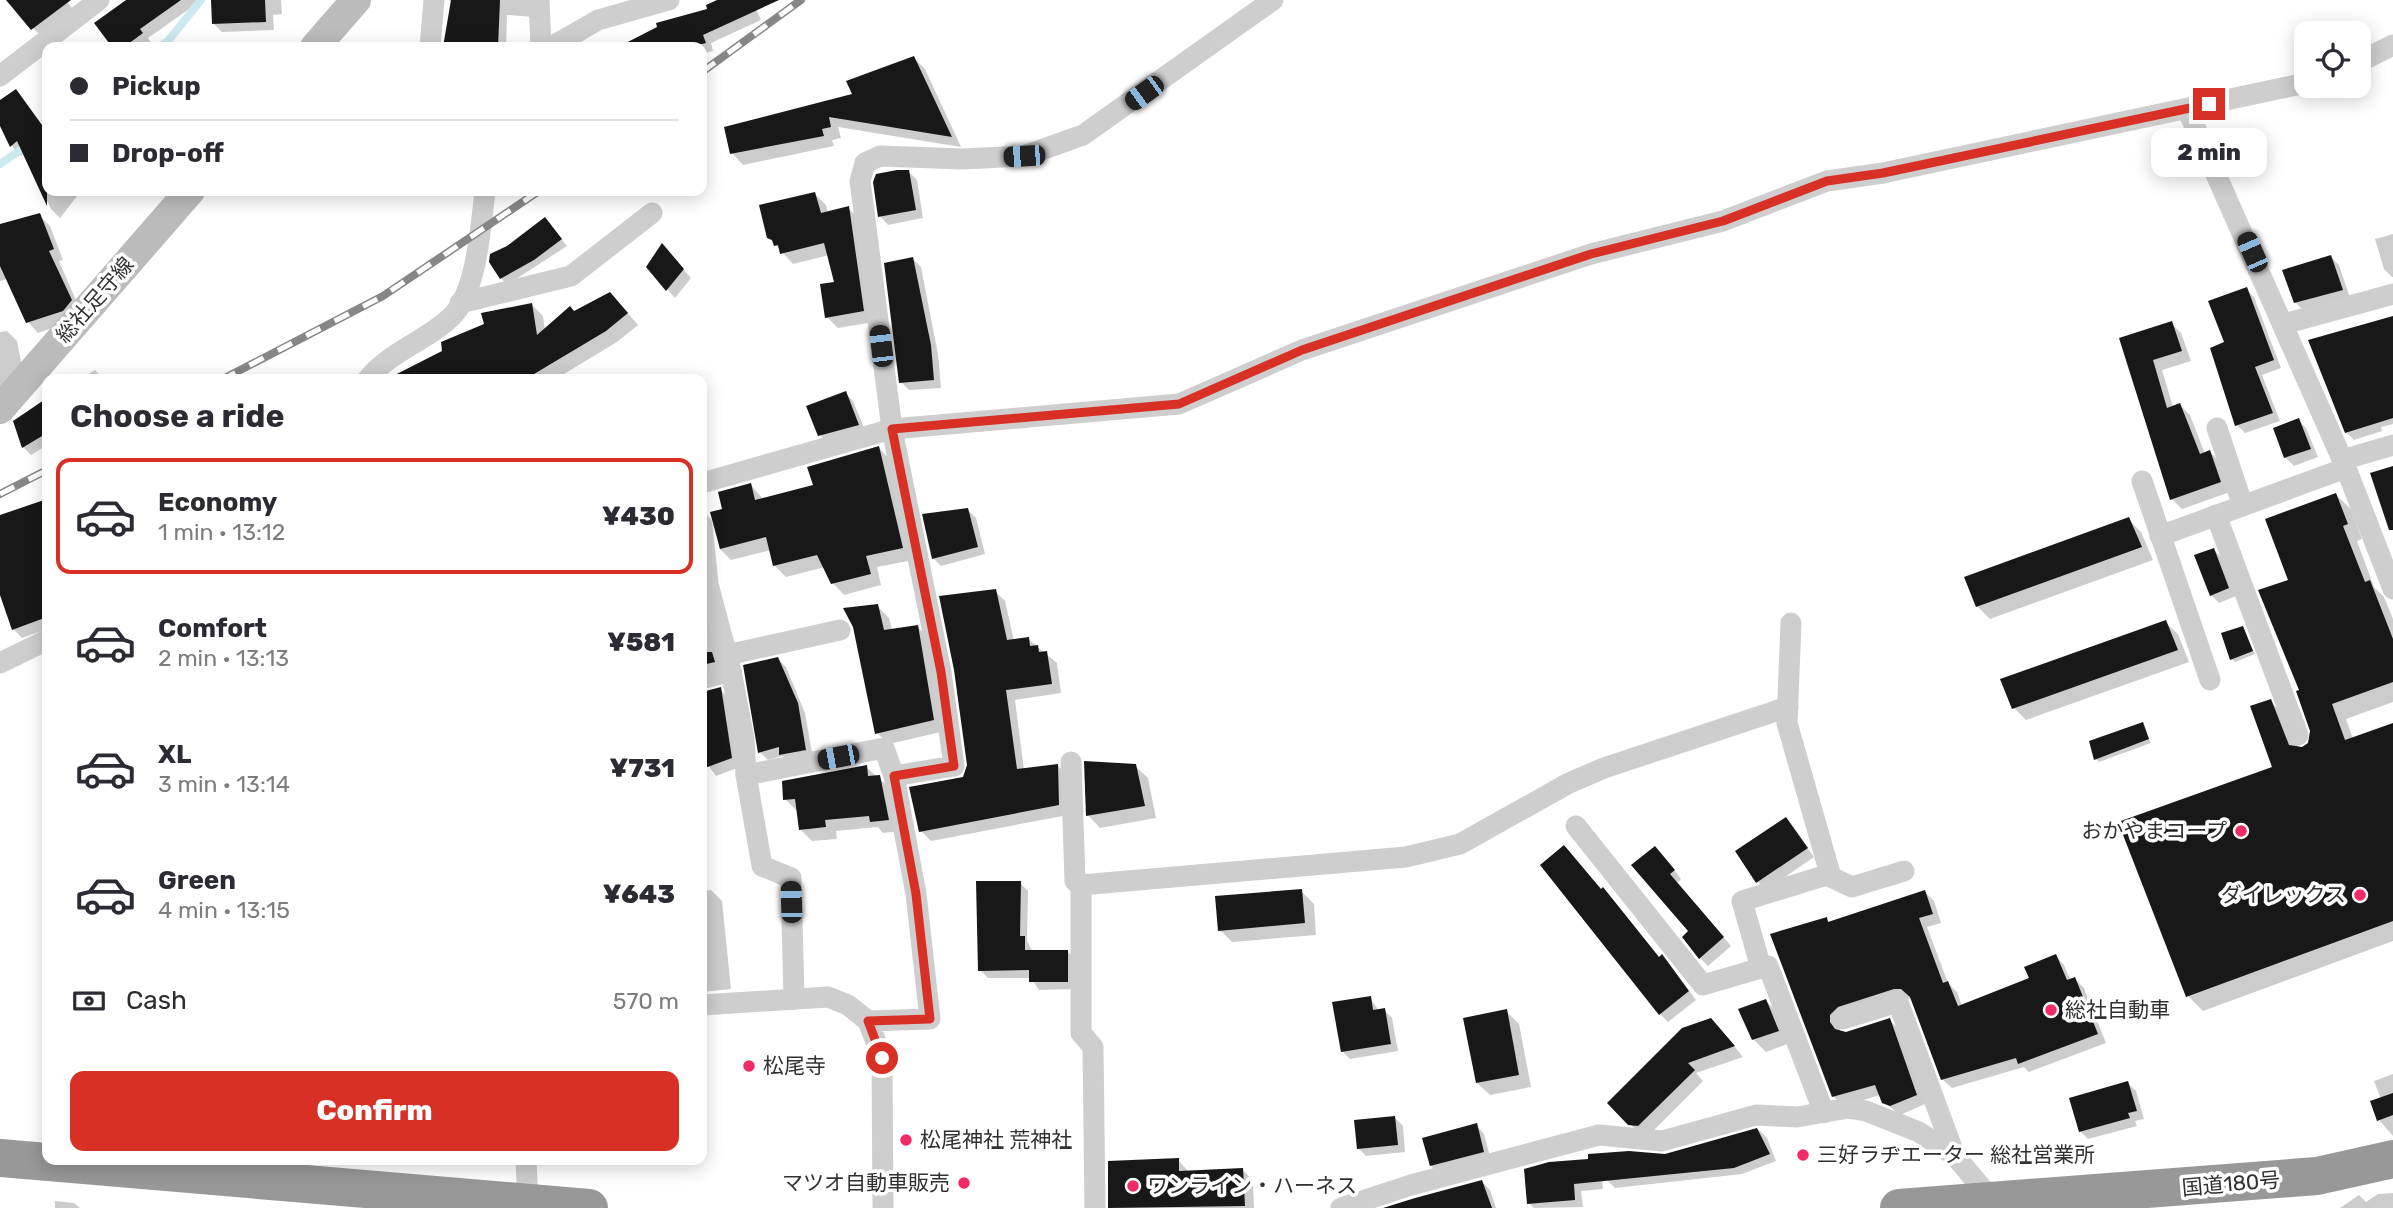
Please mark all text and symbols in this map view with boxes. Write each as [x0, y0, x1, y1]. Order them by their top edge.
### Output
map controls [2294, 21, 2371, 98]
button: locate [2294, 21, 2371, 98]
text: Pickup [112, 71, 201, 102]
car [1121, 72, 1168, 114]
route end [2193, 88, 2225, 120]
callout: 2 min [2151, 128, 2267, 178]
text: Drop-off [112, 138, 224, 169]
text: 2 min [2177, 138, 2241, 166]
car [1003, 144, 1046, 168]
car [2234, 229, 2271, 275]
street label: 総社足守線 [51, 252, 138, 347]
car [869, 324, 894, 368]
text: Choose a ride [70, 397, 284, 435]
icon: car [74, 485, 137, 548]
text: Economy [158, 487, 277, 518]
text: ¥430 [602, 501, 675, 532]
text: 1 min · 13:12 [158, 518, 285, 546]
icon: car [74, 611, 137, 674]
text: Comfort [158, 613, 267, 644]
text: ¥581 [607, 627, 675, 658]
text: 2 min · 13:13 [158, 644, 289, 672]
icon: car [74, 737, 137, 800]
text: XL [158, 739, 191, 770]
car [816, 743, 861, 771]
text: ¥731 [610, 753, 675, 784]
text: 3 min · 13:14 [158, 770, 290, 798]
place label: おかやまコープ [2081, 818, 2227, 843]
marker: おかやまコープ [2233, 823, 2249, 839]
icon: car [74, 863, 137, 926]
text: Green [158, 865, 236, 896]
text: ¥643 [603, 879, 675, 910]
car [780, 881, 803, 923]
place label: ダイレックス [2221, 882, 2346, 907]
marker: ダイレックス [2352, 887, 2368, 903]
text: 4 min · 13:15 [158, 896, 290, 924]
icon: cash [70, 982, 108, 1020]
text: Cash [126, 985, 187, 1016]
text: 570 m [613, 987, 679, 1015]
place label: 総社自動車 [2065, 997, 2170, 1022]
marker: 総社自動車 [2043, 1002, 2059, 1018]
route start [866, 1042, 898, 1074]
place label: 松尾寺 [763, 1053, 826, 1078]
marker: 松尾寺 [741, 1058, 757, 1074]
button: Confirm [70, 1071, 679, 1151]
place label: 松尾神社 荒神社 [920, 1127, 1072, 1152]
marker: 松尾神社 荒神社 [898, 1132, 914, 1148]
place label: 三好ラヂエーター 総社営業所 [1817, 1142, 2095, 1167]
marker: 三好ラヂエーター 総社営業所 [1795, 1147, 1811, 1163]
street label: 国道180号 [2181, 1167, 2281, 1200]
place label: マツオ自動車販売 [782, 1170, 950, 1195]
place label: ワンライン・ハーネス [1147, 1173, 1357, 1198]
marker: マツオ自動車販売 [956, 1175, 972, 1191]
marker: ワンライン・ハーネス [1125, 1178, 1141, 1194]

